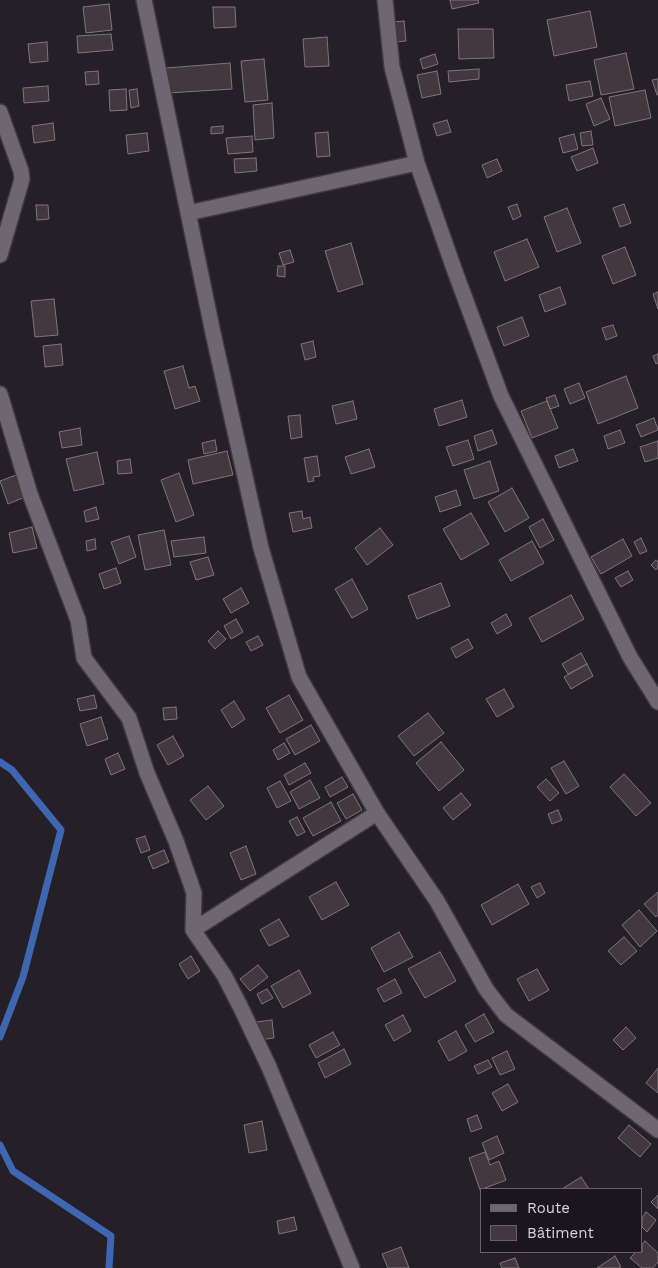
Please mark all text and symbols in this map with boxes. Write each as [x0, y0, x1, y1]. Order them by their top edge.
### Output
legend [480, 1188, 643, 1253]
text: Route [527, 1199, 570, 1217]
text: Bâtiment [527, 1224, 594, 1242]

